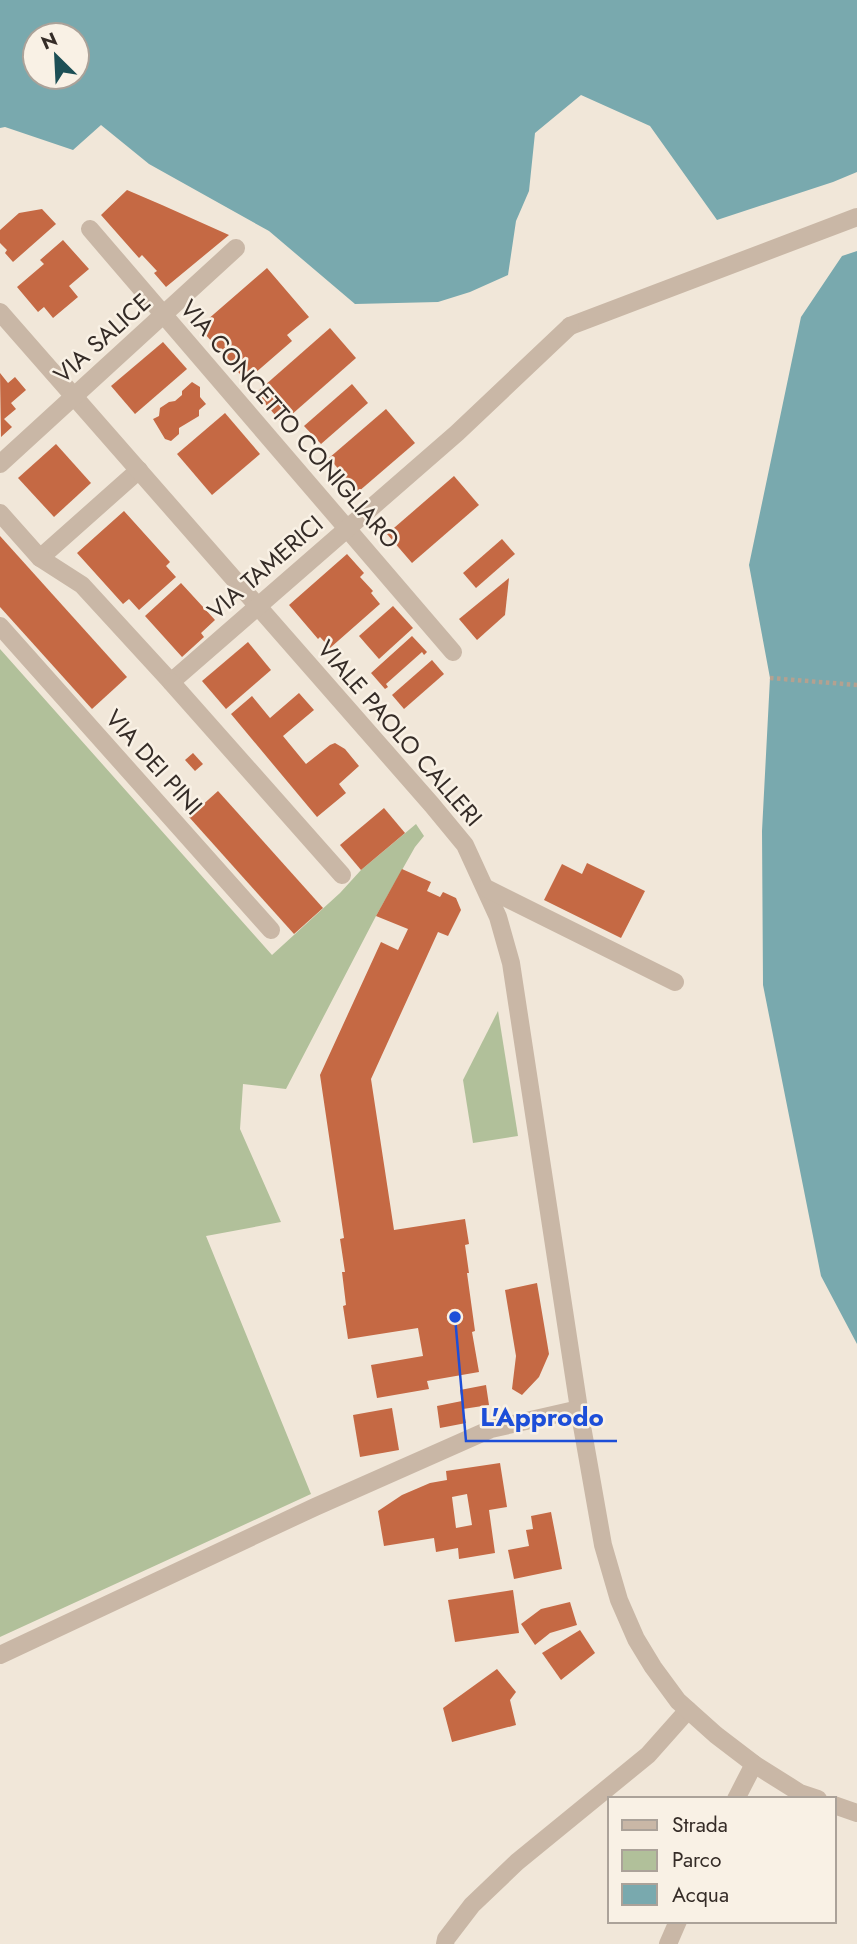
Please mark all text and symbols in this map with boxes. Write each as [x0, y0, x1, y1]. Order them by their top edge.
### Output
north arrow [21, 21, 91, 91]
text: N [37, 26, 62, 56]
street label: VIA SALICE [46, 285, 158, 391]
street label: VIA CONCETTO CONIGLIARO [172, 292, 408, 556]
street label: VIA TAMERICI [199, 507, 331, 627]
street label: VIALE PAOLO CALLERI [309, 632, 491, 834]
street label: VIA DEI PINI [97, 702, 211, 822]
callout: L'Approdo [466, 1394, 617, 1441]
text: L'Approdo [480, 1398, 604, 1436]
legend [608, 1797, 836, 1923]
text: Strada [672, 1810, 728, 1840]
text: Parco [672, 1845, 721, 1875]
text: Acqua [672, 1880, 729, 1910]

